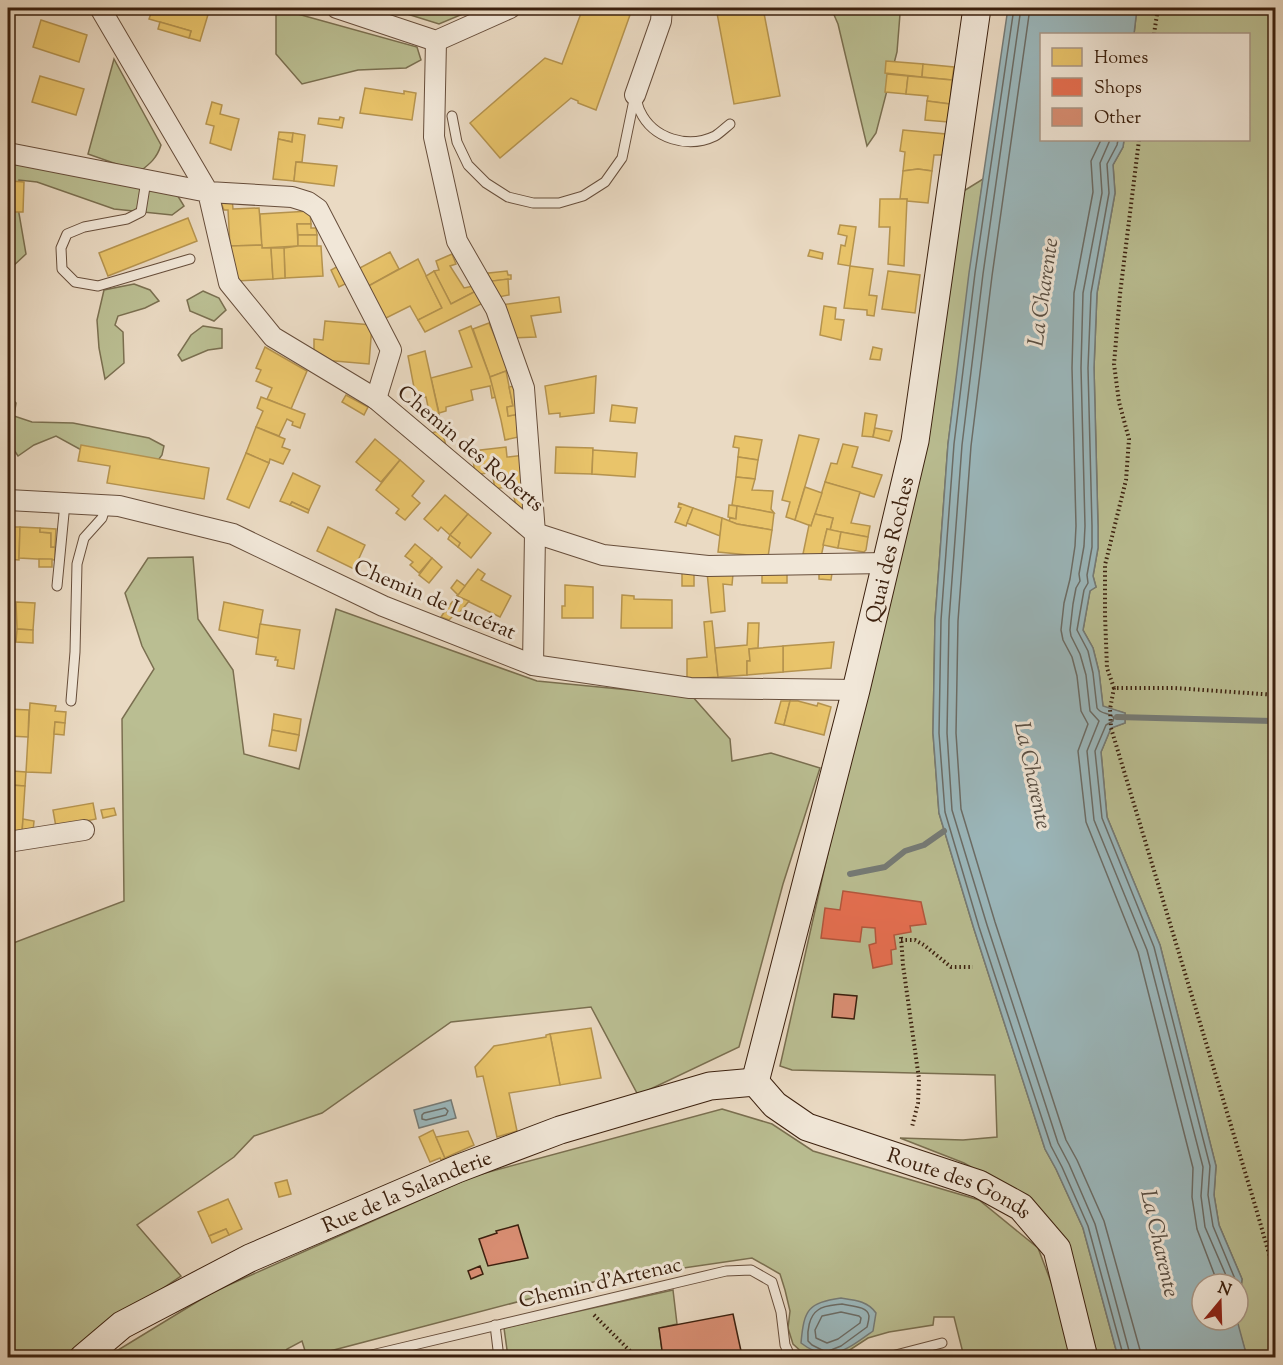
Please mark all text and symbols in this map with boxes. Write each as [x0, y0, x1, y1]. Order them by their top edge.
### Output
legend [1040, 33, 1250, 141]
text: Homes [1094, 46, 1148, 72]
text: Shops [1094, 76, 1142, 102]
text: Other [1094, 106, 1141, 132]
water label: La Charente [1022, 236, 1068, 349]
street label: Chemin des Roberts [390, 379, 550, 520]
street label: Quai des Roches [859, 474, 923, 626]
street label: Chemin de Lucérat [348, 553, 520, 649]
water label: La Charente [1004, 719, 1058, 833]
street label: Route des Gonds [883, 1141, 1038, 1226]
street label: Rue de la Salanderie [318, 1144, 497, 1242]
water label: La Charente [1130, 1187, 1186, 1301]
street label: Chemin d'Artenac [516, 1251, 685, 1317]
north arrow [1190, 1272, 1250, 1332]
text: N [1214, 1277, 1234, 1303]

